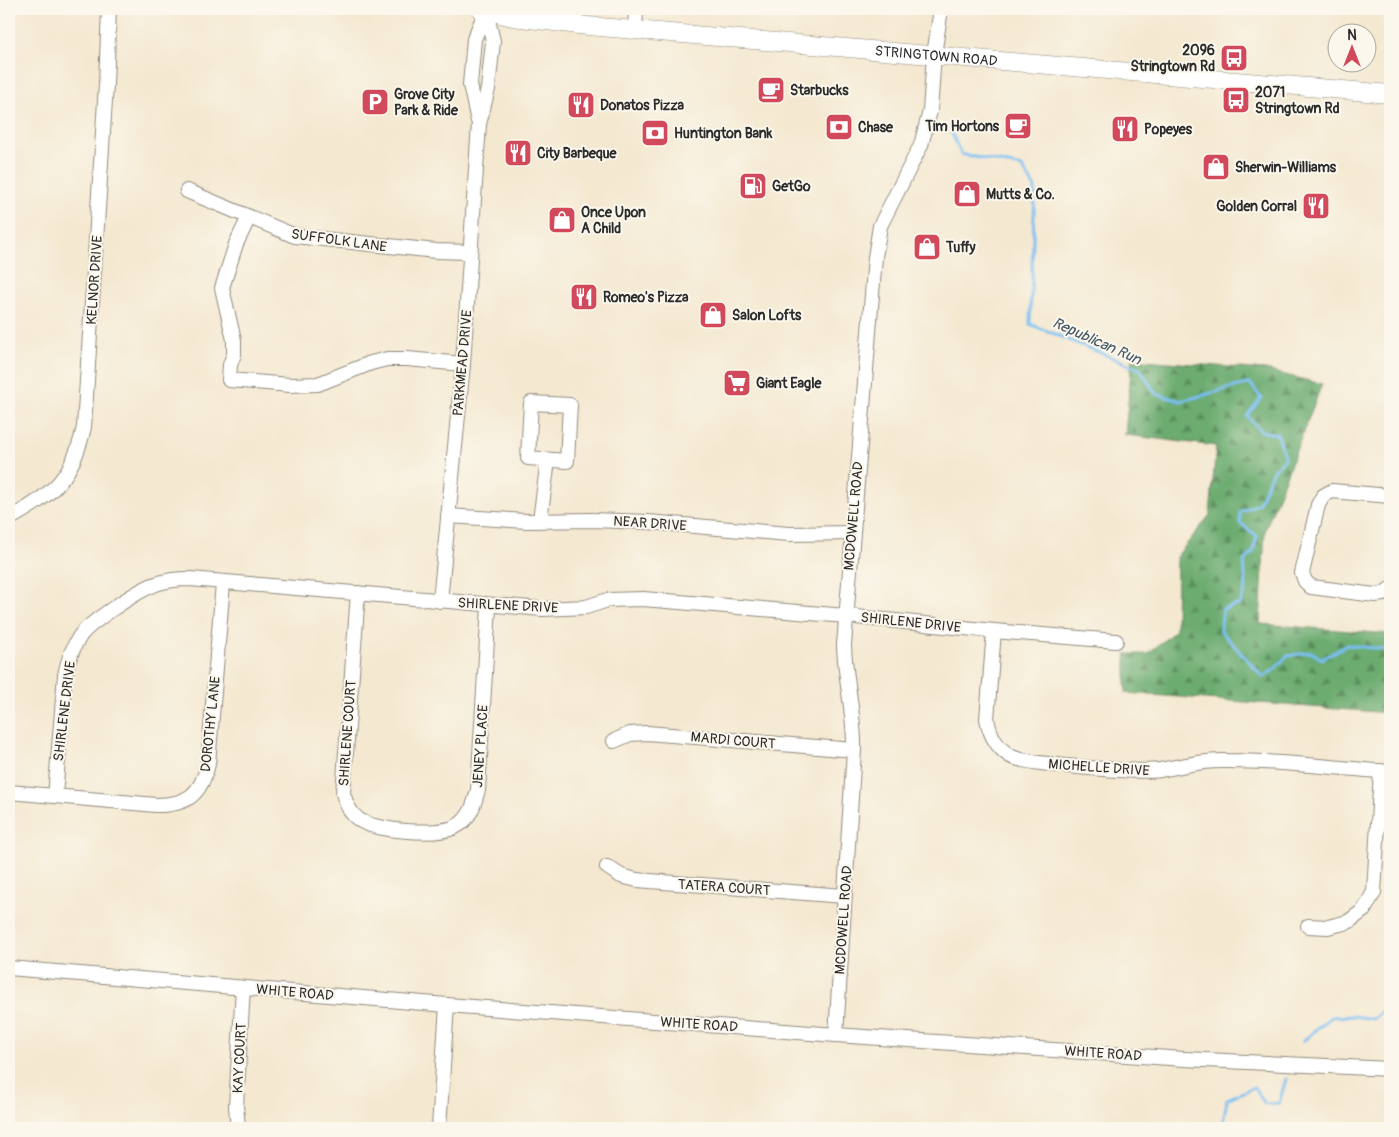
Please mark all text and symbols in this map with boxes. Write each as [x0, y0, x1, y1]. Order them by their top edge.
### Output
north arrow [1326, 22, 1376, 72]
text: N [1347, 27, 1357, 44]
street label: STRINGTOWN ROAD [874, 42, 998, 70]
place label: 2096 Stringtown Rd [1130, 42, 1215, 75]
bus stop icon: 2096 Stringtown Rd [1219, 43, 1249, 73]
cafe icon: Starbucks [756, 75, 786, 105]
place label: Starbucks [790, 82, 849, 99]
place label: 2071 Stringtown Rd [1255, 84, 1340, 117]
bus stop icon: 2071 Stringtown Rd [1221, 85, 1251, 115]
place label: Grove City Park & Ride [394, 86, 459, 119]
parking icon: Grove City Park & Ride [360, 87, 390, 117]
restaurant icon: Donatos Pizza [566, 90, 596, 120]
place label: Donatos Pizza [600, 97, 684, 114]
cafe icon: Tim Hortons [1003, 111, 1033, 141]
bank icon: Chase [824, 112, 854, 142]
restaurant icon: Popeyes [1110, 114, 1140, 144]
bank icon: Huntington Bank [640, 118, 670, 148]
place label: Tim Hortons [924, 118, 1000, 135]
place label: Chase [858, 119, 894, 136]
place label: Popeyes [1144, 121, 1193, 138]
place label: Huntington Bank [674, 125, 773, 142]
restaurant icon: City Barbeque [503, 138, 533, 168]
place label: City Barbeque [537, 145, 618, 162]
shop icon: Sherwin-Williams [1201, 152, 1231, 182]
place label: Sherwin-Williams [1235, 159, 1337, 176]
fuel station icon: GetGo [738, 171, 768, 201]
place label: GetGo [772, 178, 811, 195]
shop icon: Mutts & Co. [952, 179, 982, 209]
place label: Mutts & Co. [986, 186, 1055, 203]
restaurant icon: Golden Corral [1301, 191, 1331, 221]
place label: Golden Corral [1216, 198, 1297, 215]
place label: Once Upon A Child [581, 204, 646, 237]
shop icon: Once Upon A Child [547, 205, 577, 235]
street label: SUFFOLK LANE [290, 225, 388, 256]
shop icon: Tuffy [912, 232, 942, 262]
street label: KELNOR DRIVE [83, 235, 106, 325]
place label: Tuffy [945, 239, 976, 256]
restaurant icon: Romeo's Pizza [569, 282, 599, 312]
place label: Romeo's Pizza [603, 289, 689, 306]
shop icon: Salon Lofts [698, 300, 728, 330]
place label: Salon Lofts [732, 307, 802, 324]
street label: PARKMEAD DRIVE [449, 309, 476, 417]
water label: Republican Run [1050, 313, 1145, 370]
supermarket icon: Giant Eagle [722, 368, 752, 398]
place label: Giant Eagle [756, 375, 822, 392]
street label: MCDOWELL ROAD [840, 461, 867, 571]
street label: NEAR DRIVE [613, 512, 687, 535]
street label: SHIRLENE DRIVE [457, 594, 559, 617]
street label: SHIRLENE DRIVE [860, 609, 962, 636]
street label: SHIRLENE DRIVE [50, 660, 79, 762]
street label: DOROTHY LANE [197, 675, 224, 773]
street label: SHIRLENE COURT [335, 679, 360, 787]
street label: JENEY PLACE [469, 704, 492, 788]
street label: MARDI COURT [690, 728, 776, 753]
street label: MICHELLE DRIVE [1048, 755, 1150, 780]
street label: MCDOWELL ROAD [831, 865, 856, 975]
street label: TATERA COURT [677, 876, 771, 899]
street label: WHITE ROAD [256, 981, 335, 1004]
street label: WHITE ROAD [660, 1013, 739, 1036]
street label: KAY COURT [229, 1022, 250, 1094]
street label: WHITE ROAD [1064, 1042, 1143, 1065]

